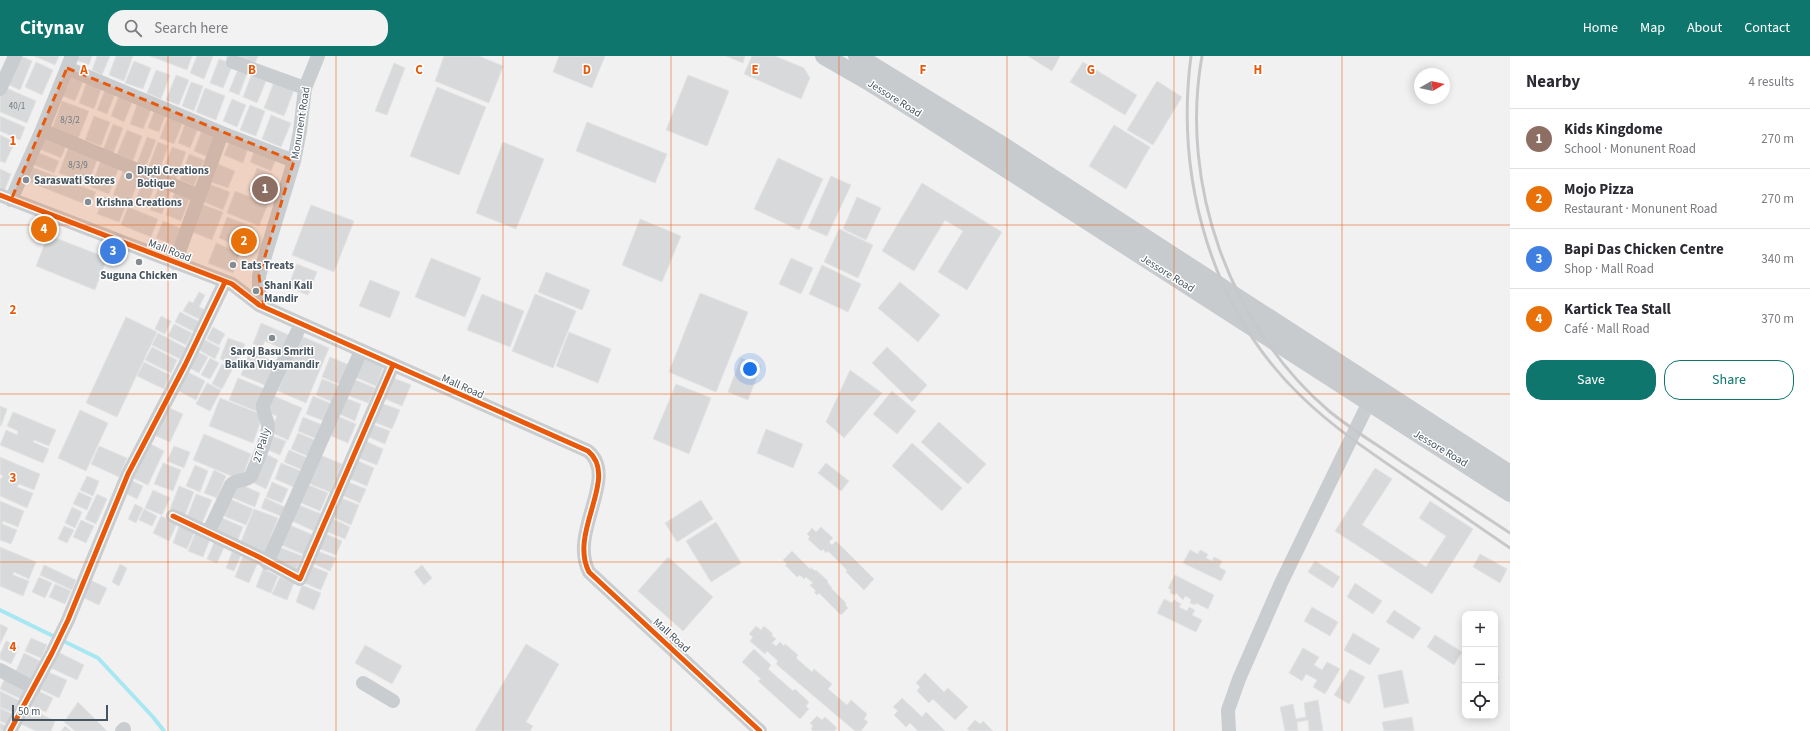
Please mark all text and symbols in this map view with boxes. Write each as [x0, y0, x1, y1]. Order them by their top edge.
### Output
search box [108, 10, 388, 46]
text: Citynav [20, 15, 84, 42]
icon: search [122, 17, 144, 39]
text: Search here [154, 18, 228, 39]
text: Home [1583, 18, 1618, 38]
text: Map [1640, 18, 1665, 38]
text: About [1687, 18, 1722, 38]
text: Contact [1744, 18, 1790, 38]
text: A [79, 61, 88, 79]
text: B [248, 61, 256, 79]
text: C [415, 61, 423, 79]
text: D [583, 61, 591, 79]
text: E [751, 61, 759, 79]
text: F [920, 61, 927, 79]
text: G [1087, 61, 1095, 79]
text: H [1254, 61, 1262, 79]
north arrow [1414, 68, 1450, 104]
text: Nearby [1526, 70, 1580, 94]
text: 4 results [1749, 73, 1794, 91]
street label: Jessore Road [865, 76, 925, 121]
street label: Monunent Road [287, 86, 314, 160]
house number: 40/1 [9, 100, 25, 113]
house number: 8/3/2 [60, 114, 80, 127]
text: Kids Kingdome [1564, 119, 1663, 140]
text: 1 [1536, 130, 1542, 148]
text: 270 m [1761, 130, 1794, 148]
text: 1 [10, 132, 17, 150]
text: School · Monunent Road [1564, 140, 1696, 158]
house number: 8/3/9 [68, 159, 88, 172]
place label: Dipti Creations Botique [137, 163, 209, 191]
marker: Dipti Creations Botique [124, 171, 134, 181]
place label: Saraswati Stores [34, 173, 115, 188]
pin: 1 [252, 174, 278, 204]
marker: Saraswati Stores [21, 175, 31, 185]
text: Mojo Pizza [1564, 179, 1634, 200]
text: 2 [1536, 190, 1542, 208]
text: 270 m [1761, 190, 1794, 208]
place label: Krishna Creations [96, 195, 182, 210]
marker: Krishna Creations [83, 197, 93, 207]
text: Restaurant · Monunent Road [1564, 200, 1718, 218]
pin: 4 [31, 214, 57, 244]
pin: 2 [231, 226, 257, 256]
street label: Mall Road [146, 235, 193, 266]
pin: 3 [100, 236, 126, 266]
text: Bapi Das Chicken Centre [1564, 239, 1724, 260]
text: 3 [1536, 250, 1542, 268]
text: 340 m [1761, 250, 1794, 268]
street label: Jessore Road [1138, 251, 1198, 296]
marker: Suguna Chicken [134, 257, 144, 267]
place label: Eats Treats [241, 258, 294, 273]
marker: Eats Treats [228, 260, 238, 270]
text: Shop · Mall Road [1564, 260, 1654, 278]
place label: Suguna Chicken [100, 268, 178, 283]
place label: Shani Kali Mandir [264, 278, 312, 306]
marker: Shani Kali Mandir [251, 286, 261, 296]
text: Kartick Tea Stall [1564, 299, 1671, 320]
text: 2 [10, 301, 17, 319]
text: 4 [1536, 310, 1542, 328]
text: 370 m [1761, 310, 1794, 328]
text: Café · Mall Road [1564, 320, 1650, 338]
marker: Saroj Basu Smriti Balika Vidyamandir [267, 333, 277, 343]
place label: Saroj Basu Smriti Balika Vidyamandir [225, 344, 320, 372]
your location [740, 359, 760, 379]
button: Save [1526, 360, 1656, 400]
button: Share [1664, 360, 1794, 400]
street label: Mall Road [439, 370, 486, 402]
street label: 27 Pally [249, 426, 274, 464]
street label: Jessore Road [1411, 426, 1471, 471]
text: 3 [10, 469, 17, 487]
map controls [1462, 611, 1498, 719]
button: + [1462, 611, 1498, 647]
street label: Mall Road [650, 615, 693, 656]
text: 4 [10, 638, 17, 656]
button: − [1462, 647, 1498, 683]
button: locate [1462, 683, 1498, 719]
scale bar [12, 703, 108, 722]
text: 50 m [18, 704, 40, 719]

